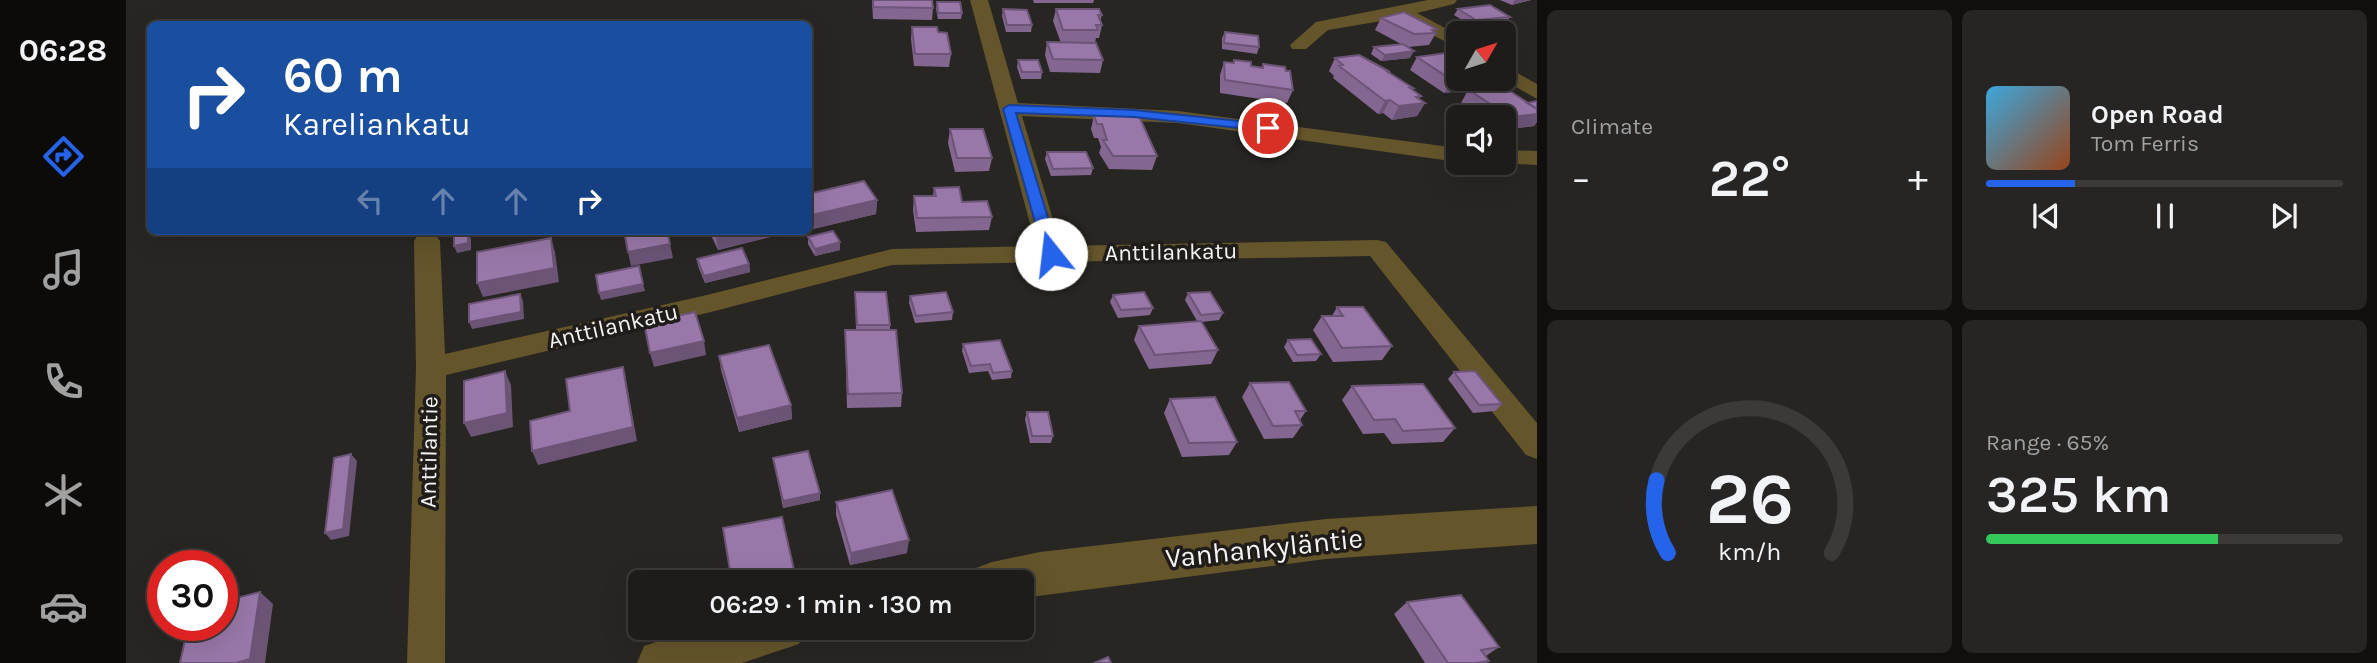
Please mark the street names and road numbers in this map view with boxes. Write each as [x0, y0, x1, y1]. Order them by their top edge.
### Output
street label: Anttilankatu [1105, 237, 1237, 267]
street label: Anttilankatu [545, 298, 681, 354]
street label: Anttilantie [415, 396, 443, 508]
street label: Vanhankyläntie [1164, 521, 1364, 575]

